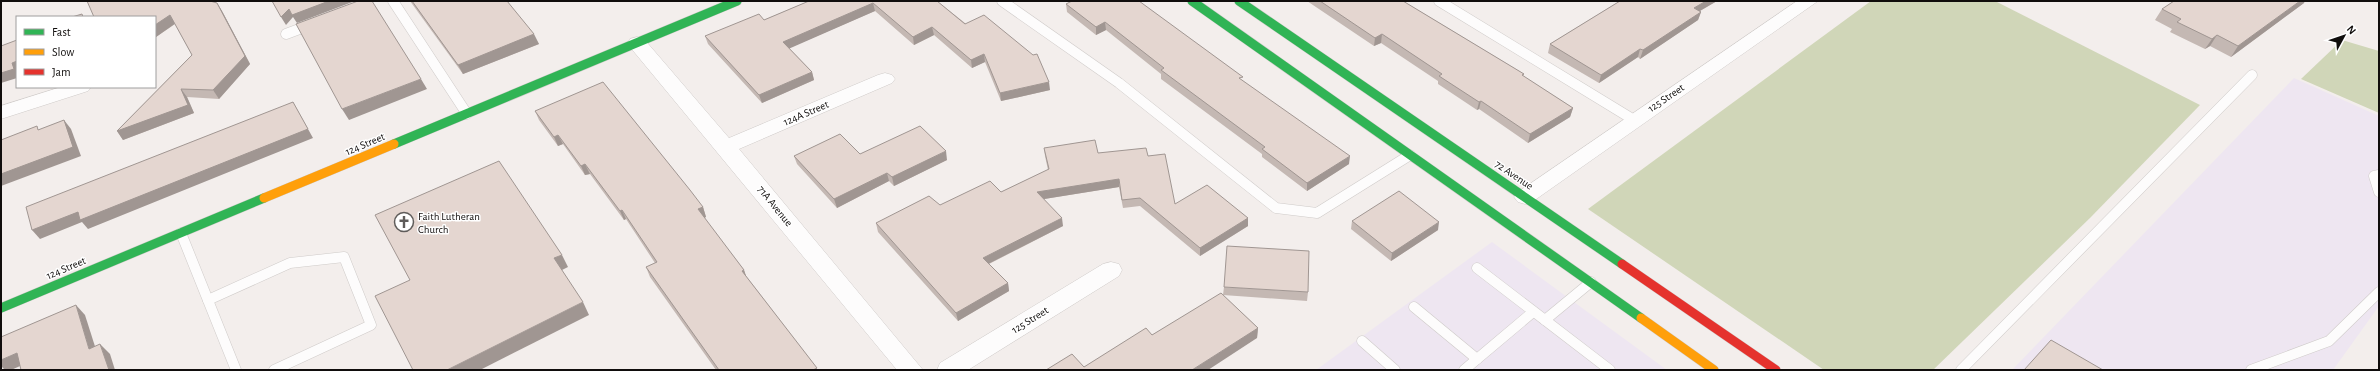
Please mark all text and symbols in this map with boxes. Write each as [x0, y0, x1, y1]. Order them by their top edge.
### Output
legend [16, 16, 156, 88]
north arrow [2324, 16, 2364, 56]
text: N [2345, 23, 2358, 36]
text: Fast [52, 26, 71, 38]
text: Slow [52, 46, 74, 58]
text: Jam [52, 66, 71, 78]
street label: 125 Street [1646, 82, 1687, 114]
street label: 124A Street [782, 98, 831, 127]
street label: 124 Street [344, 131, 387, 157]
street label: 72 Avenue [1493, 158, 1535, 192]
street label: 71A Avenue [755, 184, 795, 228]
church icon: Faith Lutheran Church [393, 211, 415, 233]
place label: Faith Lutheran Church [418, 211, 480, 235]
street label: 124 Street [45, 255, 88, 281]
street label: 125 Street [1010, 304, 1051, 336]

